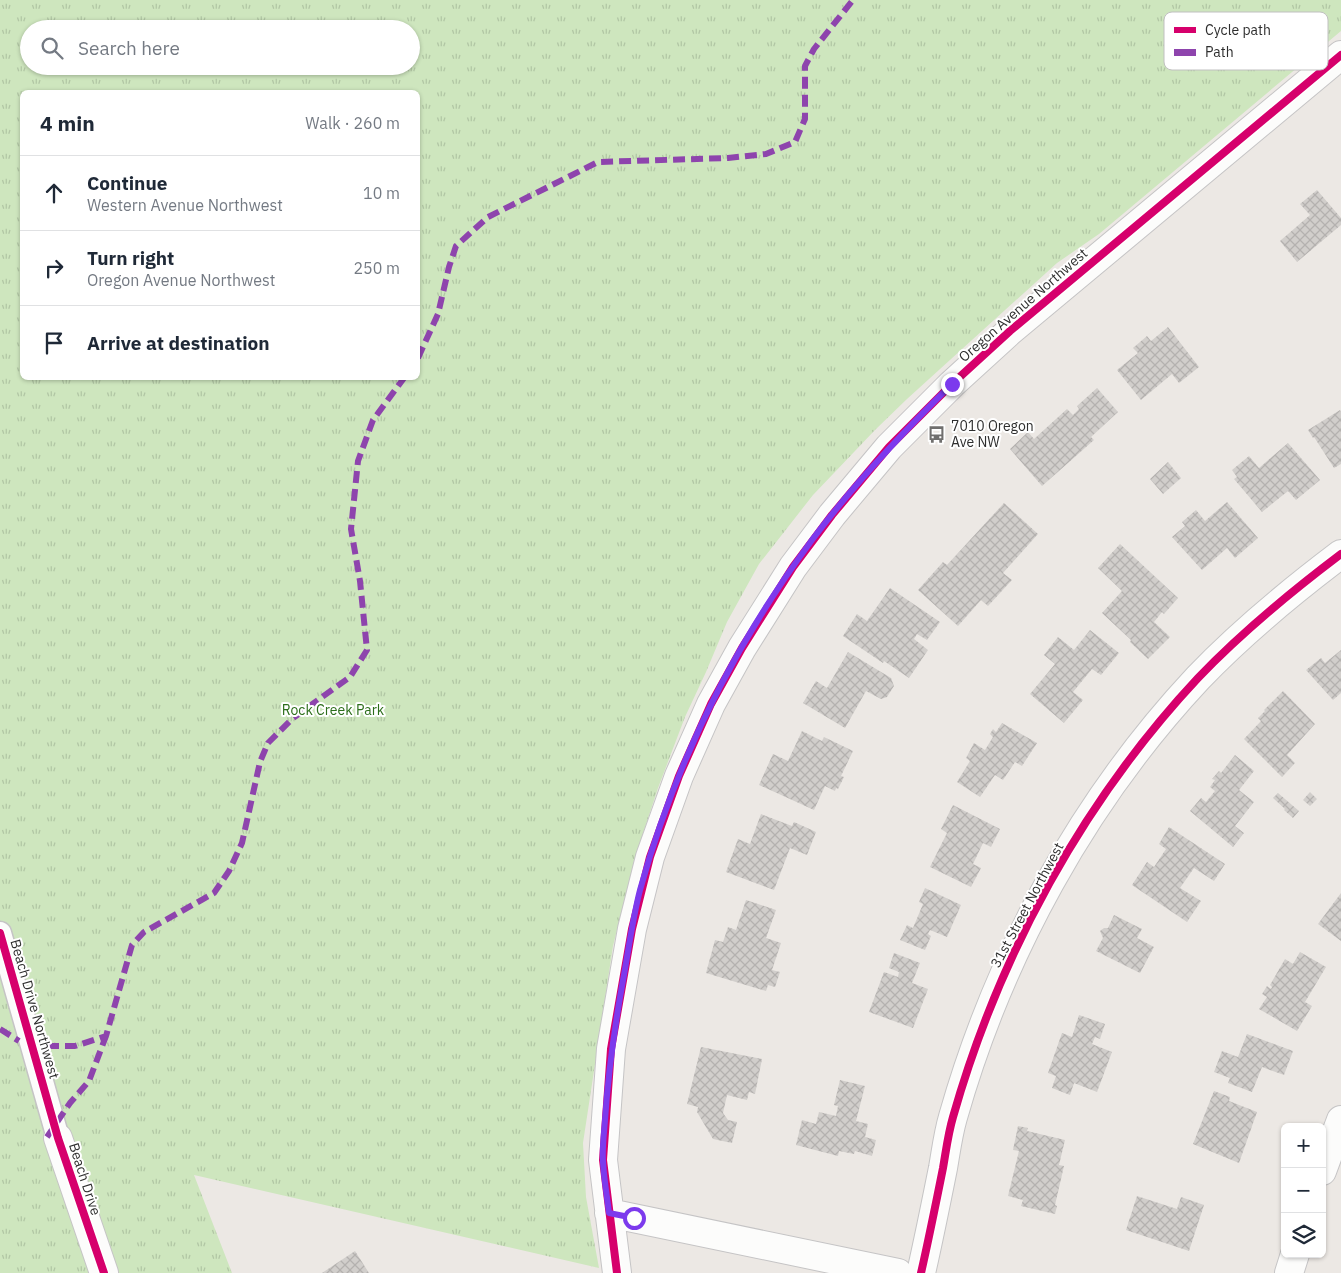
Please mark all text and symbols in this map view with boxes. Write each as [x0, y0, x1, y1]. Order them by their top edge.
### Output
legend [1164, 12, 1328, 70]
search box [20, 20, 420, 75]
text: Cycle path [1205, 21, 1271, 39]
icon: search [38, 34, 66, 62]
text: Search here [78, 36, 180, 60]
text: Path [1205, 43, 1234, 61]
text: 4 min [40, 109, 95, 137]
text: Walk · 260 m [305, 113, 400, 133]
text: Continue [87, 171, 167, 195]
icon: ahead [40, 179, 68, 207]
text: 10 m [363, 183, 400, 203]
text: Western Avenue Northwest [87, 195, 283, 215]
street label: Oregon Avenue Northwest [955, 244, 1091, 366]
text: Turn right [87, 246, 174, 270]
icon: right [40, 254, 68, 282]
text: 250 m [353, 258, 400, 278]
text: Oregon Avenue Northwest [87, 270, 275, 290]
icon: arrive [40, 329, 68, 357]
text: Arrive at destination [87, 331, 270, 355]
route end [941, 373, 964, 396]
place label: 7010 Oregon Ave NW [951, 417, 1034, 451]
bus stop icon: 7010 Oregon Ave NW [927, 424, 947, 444]
park label: Rock Creek Park [282, 701, 385, 719]
street label: 31st Street Northwest [986, 839, 1068, 971]
street label: Beach Drive Northwest [6, 937, 64, 1081]
map controls [1281, 1123, 1326, 1258]
button: + [1281, 1123, 1326, 1168]
street label: Beach Drive [65, 1141, 105, 1218]
button: − [1281, 1168, 1326, 1213]
route start [623, 1207, 646, 1230]
button: layers [1281, 1213, 1326, 1258]

